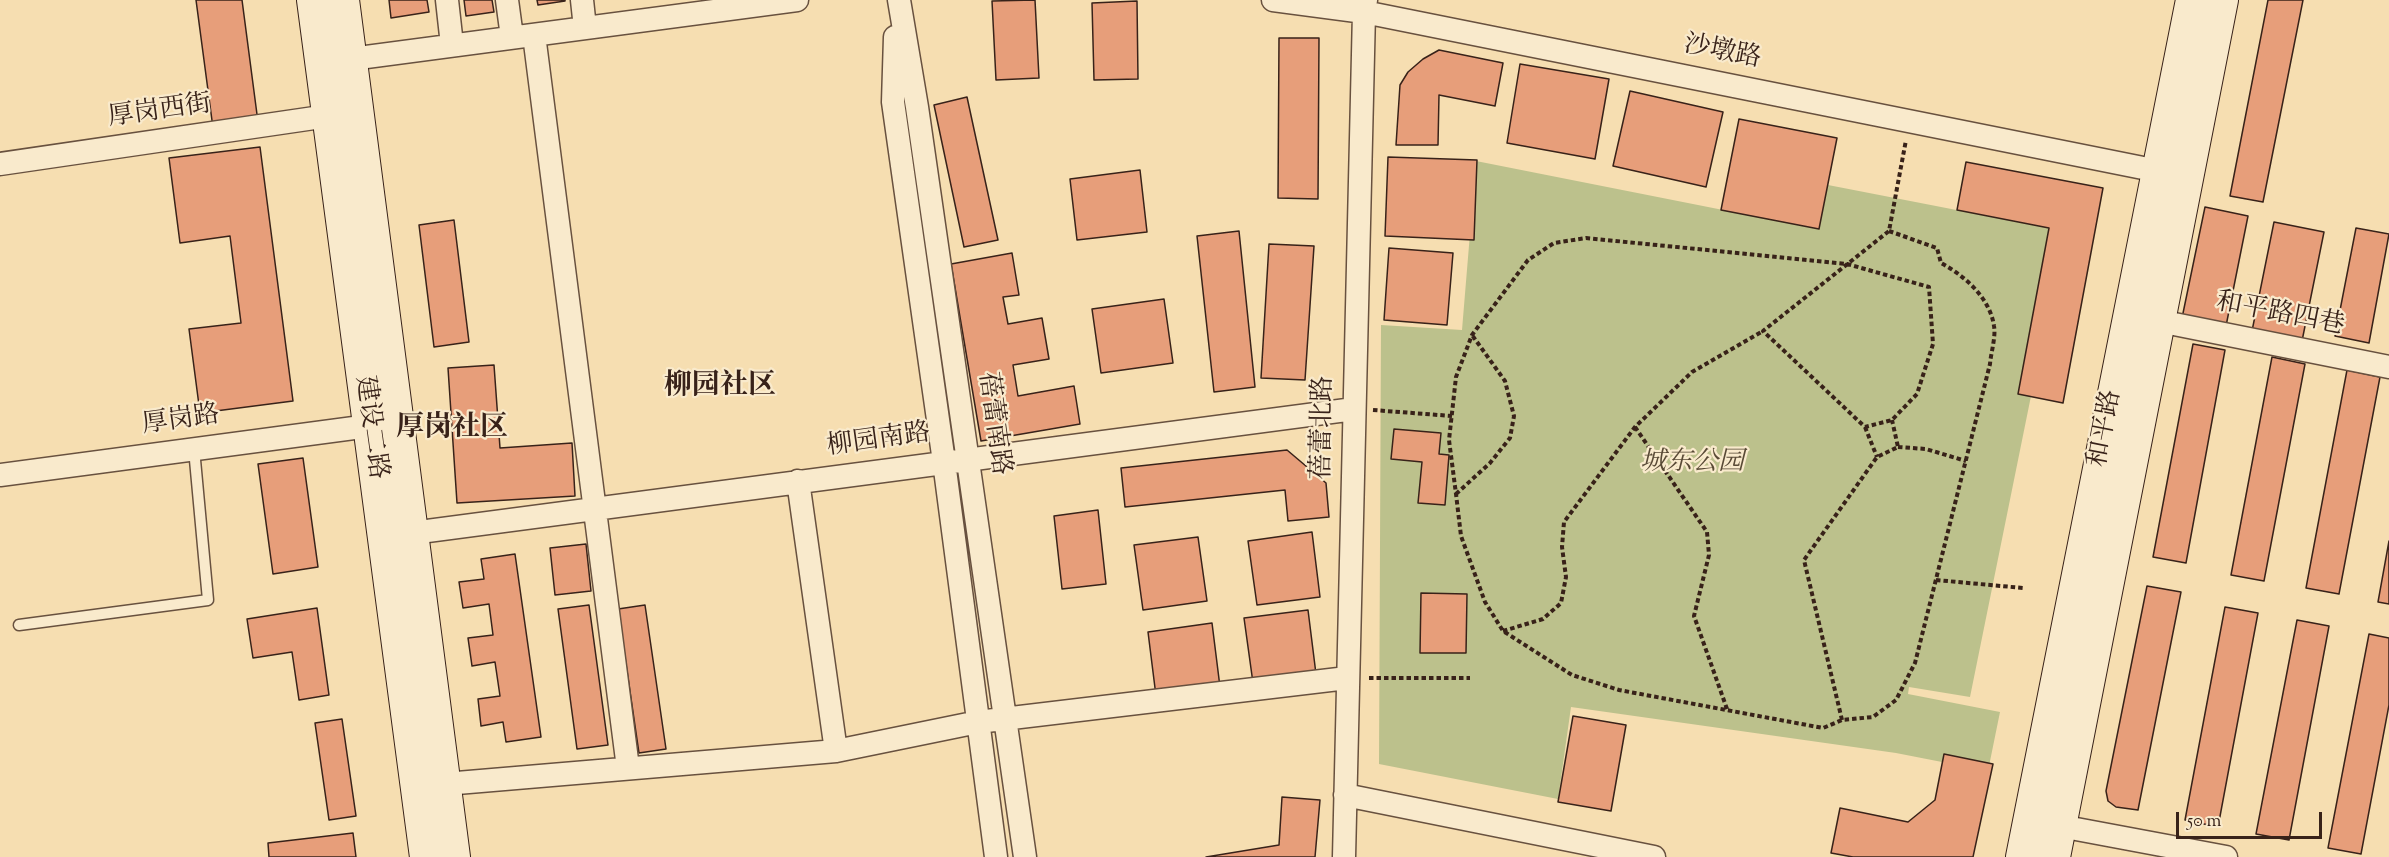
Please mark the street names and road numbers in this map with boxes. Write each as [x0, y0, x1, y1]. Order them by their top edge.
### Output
street label: 沙墩路 [1681, 31, 1763, 77]
street label: 厚岗西街 [106, 90, 214, 136]
street label: 和平路四巷 [2213, 288, 2347, 344]
street label: 蓓蕾南路 [969, 370, 1015, 478]
street label: 建设二路 [346, 374, 392, 482]
street label: 蓓蕾北路 [1308, 376, 1342, 480]
street label: 和平路 [2084, 388, 2130, 470]
street label: 厚岗路 [140, 401, 222, 443]
street label: 柳园南路 [825, 419, 933, 465]

